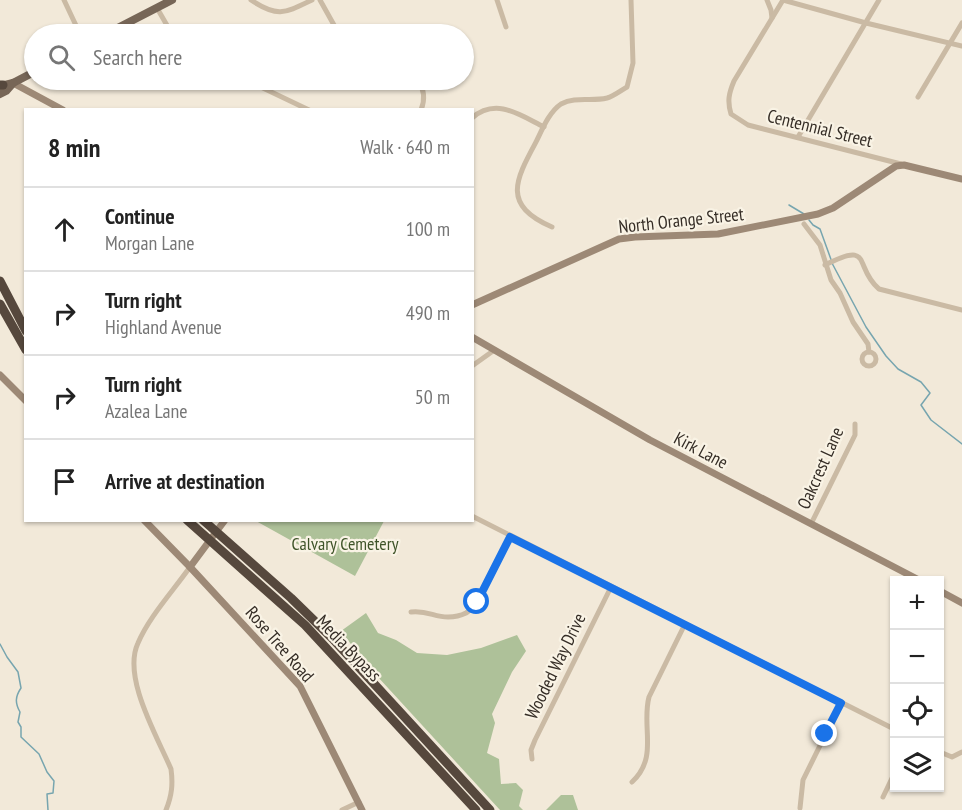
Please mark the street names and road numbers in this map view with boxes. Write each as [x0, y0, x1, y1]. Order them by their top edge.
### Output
street label: Centennial Street [765, 104, 875, 152]
street label: North Orange Street [617, 202, 745, 238]
street label: Oakcrest Lane [792, 423, 848, 513]
street label: Kirk Lane [670, 426, 732, 474]
street label: Rose Tree Road [241, 601, 319, 687]
street label: Wooded Way Drive [519, 609, 591, 723]
street label: Media Bypass [312, 610, 386, 686]

